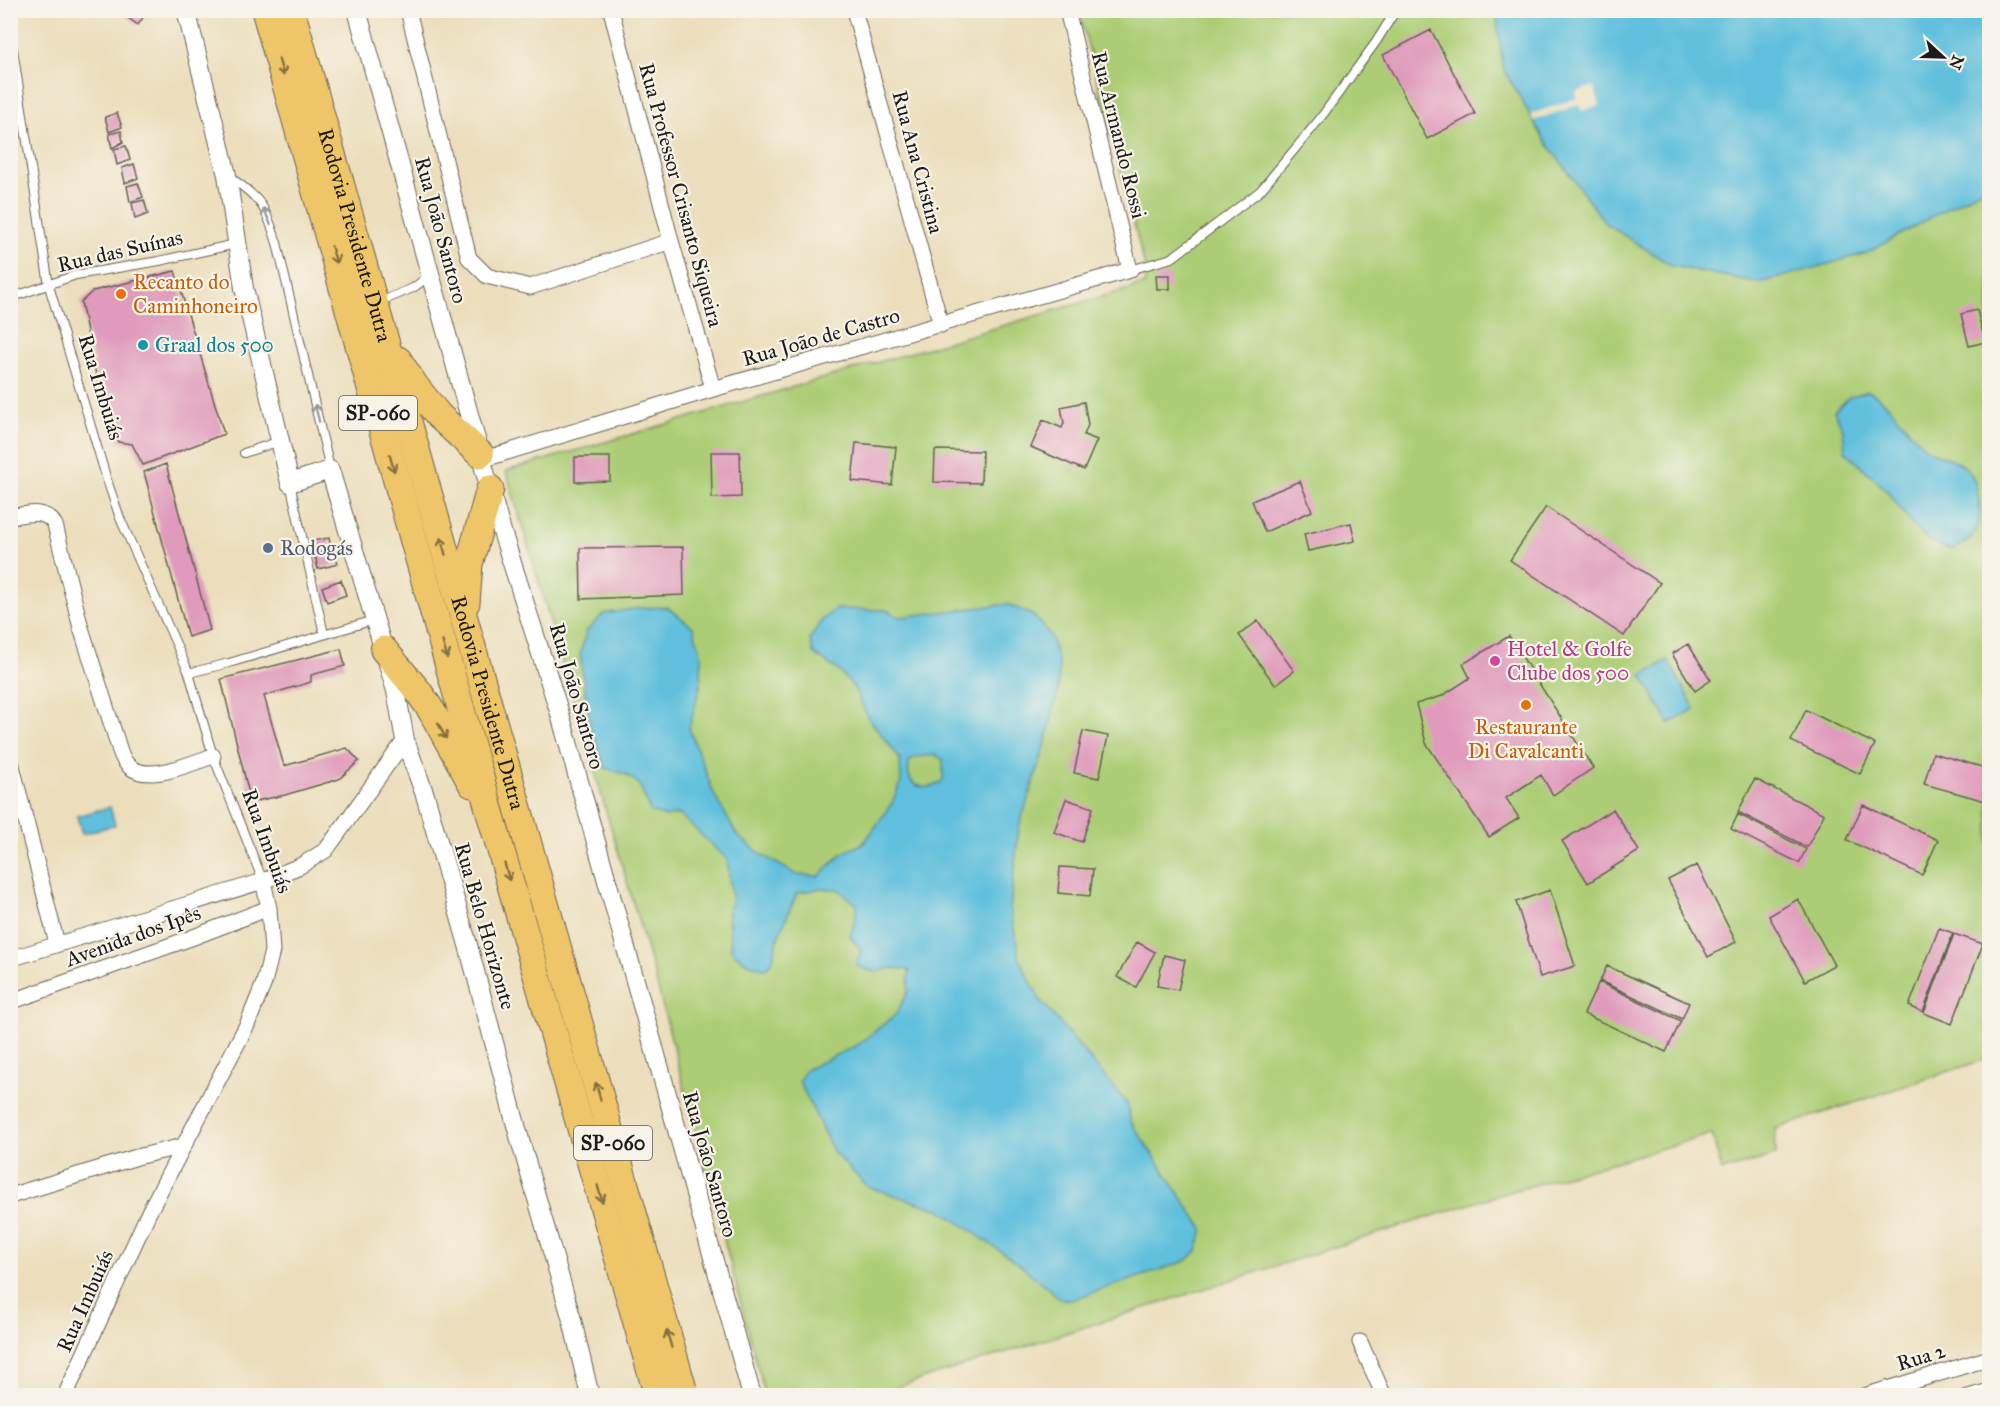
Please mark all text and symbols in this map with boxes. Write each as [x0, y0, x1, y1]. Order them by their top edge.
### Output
north arrow [1913, 27, 1973, 87]
street label: Rua Armando Rossi [1086, 49, 1152, 221]
text: N [1945, 53, 1968, 73]
one-way arrow [276, 57, 287, 76]
street label: Rua Professor Crisanto Siqueira [633, 60, 729, 330]
street label: Rua Ana Cristina [886, 88, 950, 237]
street label: Rodovia Presidente Dutra [312, 125, 398, 345]
street label: Rua João Santoro [409, 154, 473, 307]
one-way arrow [261, 208, 272, 226]
street label: Rua das Suínas [55, 224, 185, 278]
one-way arrow [328, 245, 340, 264]
place label: Recanto do Caminhoneiro [133, 269, 258, 319]
marker: Recanto do Caminhoneiro [114, 287, 128, 301]
street label: Rua João de Castro [739, 302, 903, 372]
street label: Rua Imbuiás [73, 331, 129, 443]
place label: Graal dos 500 [155, 332, 274, 358]
marker: Graal dos 500 [136, 338, 150, 352]
road number: SP-060 [339, 396, 417, 430]
one-way arrow [311, 404, 323, 423]
one-way arrow [387, 453, 398, 472]
place label: Rodogás [280, 535, 353, 561]
one-way arrow [437, 537, 448, 556]
marker: Rodogás [261, 541, 275, 555]
street label: Rodovia Presidente Dutra [445, 593, 531, 812]
street label: Rua João Santoro [544, 620, 610, 772]
place label: Hotel & Golfe Clube dos 500 [1507, 636, 1632, 686]
one-way arrow [439, 640, 451, 659]
marker: Hotel & Golfe Clube dos 500 [1488, 654, 1502, 668]
marker: Restaurante Di Cavalcanti [1519, 698, 1533, 712]
place label: Restaurante Di Cavalcanti [1468, 714, 1585, 764]
one-way arrow [437, 722, 448, 740]
street label: Rua Imbuiás [236, 785, 298, 897]
street label: Rua Belo Horizonte [449, 839, 521, 1013]
one-way arrow [502, 862, 513, 881]
street label: Avenida dos Ipês [61, 900, 204, 973]
one-way arrow [592, 1082, 603, 1101]
street label: Rua João Santoro [677, 1088, 743, 1240]
road number: SP-060 [574, 1126, 652, 1160]
one-way arrow [595, 1184, 606, 1203]
street label: Rua Imbuiás [51, 1246, 119, 1356]
one-way arrow [663, 1330, 674, 1349]
street label: Rua 2 [1894, 1337, 1949, 1377]

